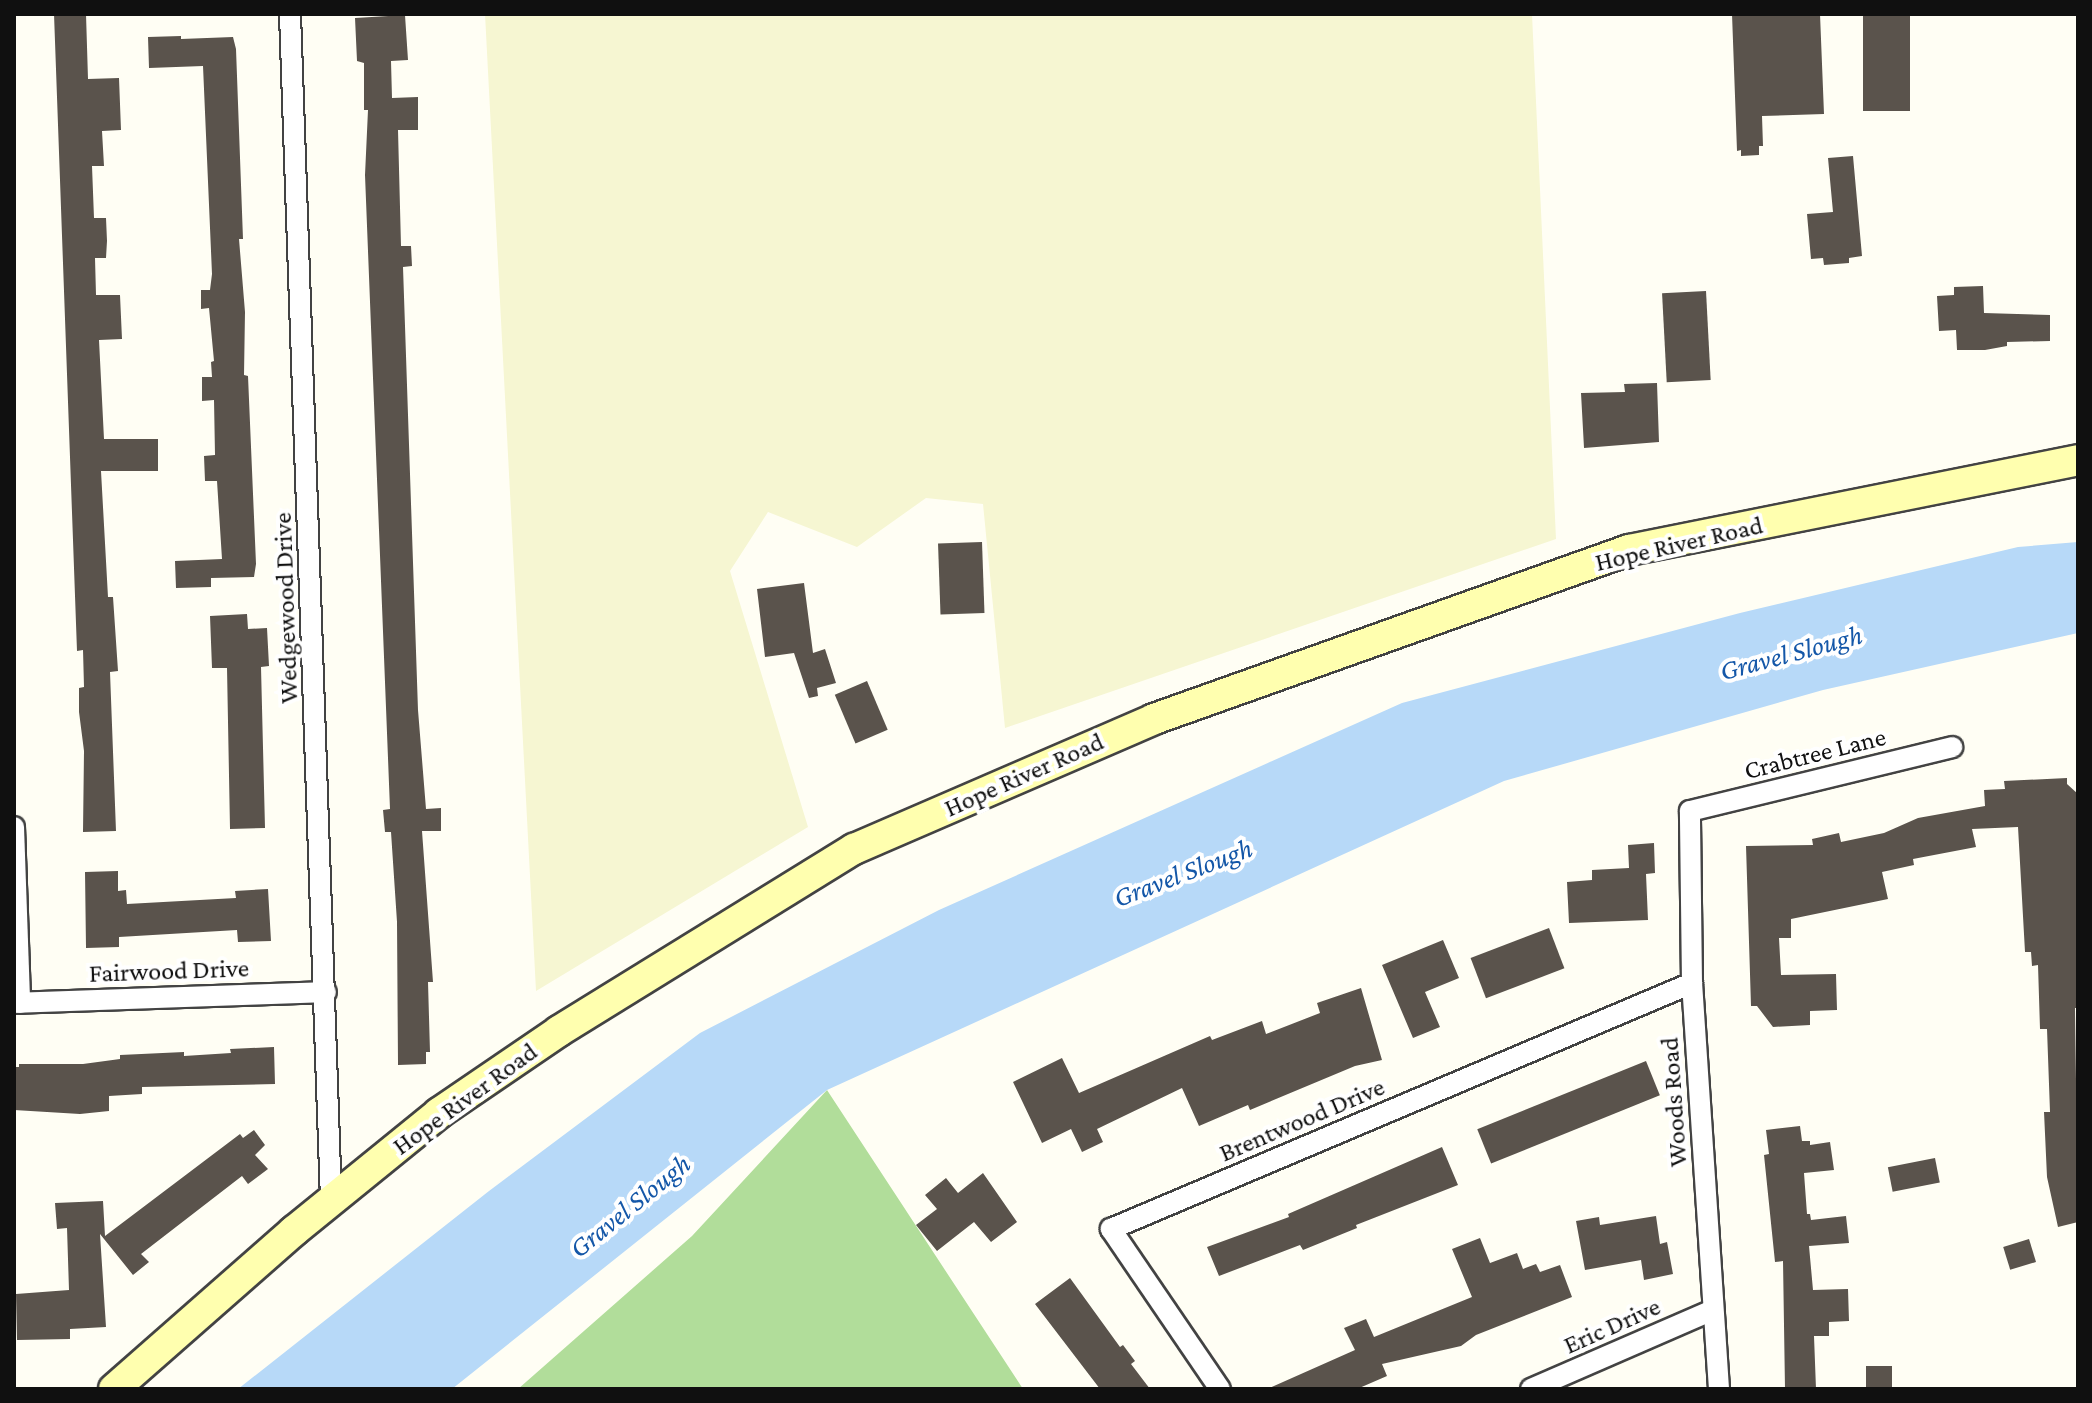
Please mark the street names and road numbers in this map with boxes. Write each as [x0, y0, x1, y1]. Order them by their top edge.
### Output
street label: Hope River Road [1592, 510, 1766, 578]
street label: Wedgewood Drive [267, 512, 305, 704]
street label: Crabtree Lane [1741, 721, 1889, 787]
street label: Hope River Road [939, 726, 1109, 824]
street label: Fairwood Drive [88, 953, 250, 989]
street label: Hope River Road [387, 1036, 543, 1162]
street label: Woods Road [1654, 1036, 1694, 1168]
street label: Brentwood Drive [1215, 1071, 1389, 1169]
street label: Eric Drive [1559, 1291, 1665, 1361]

